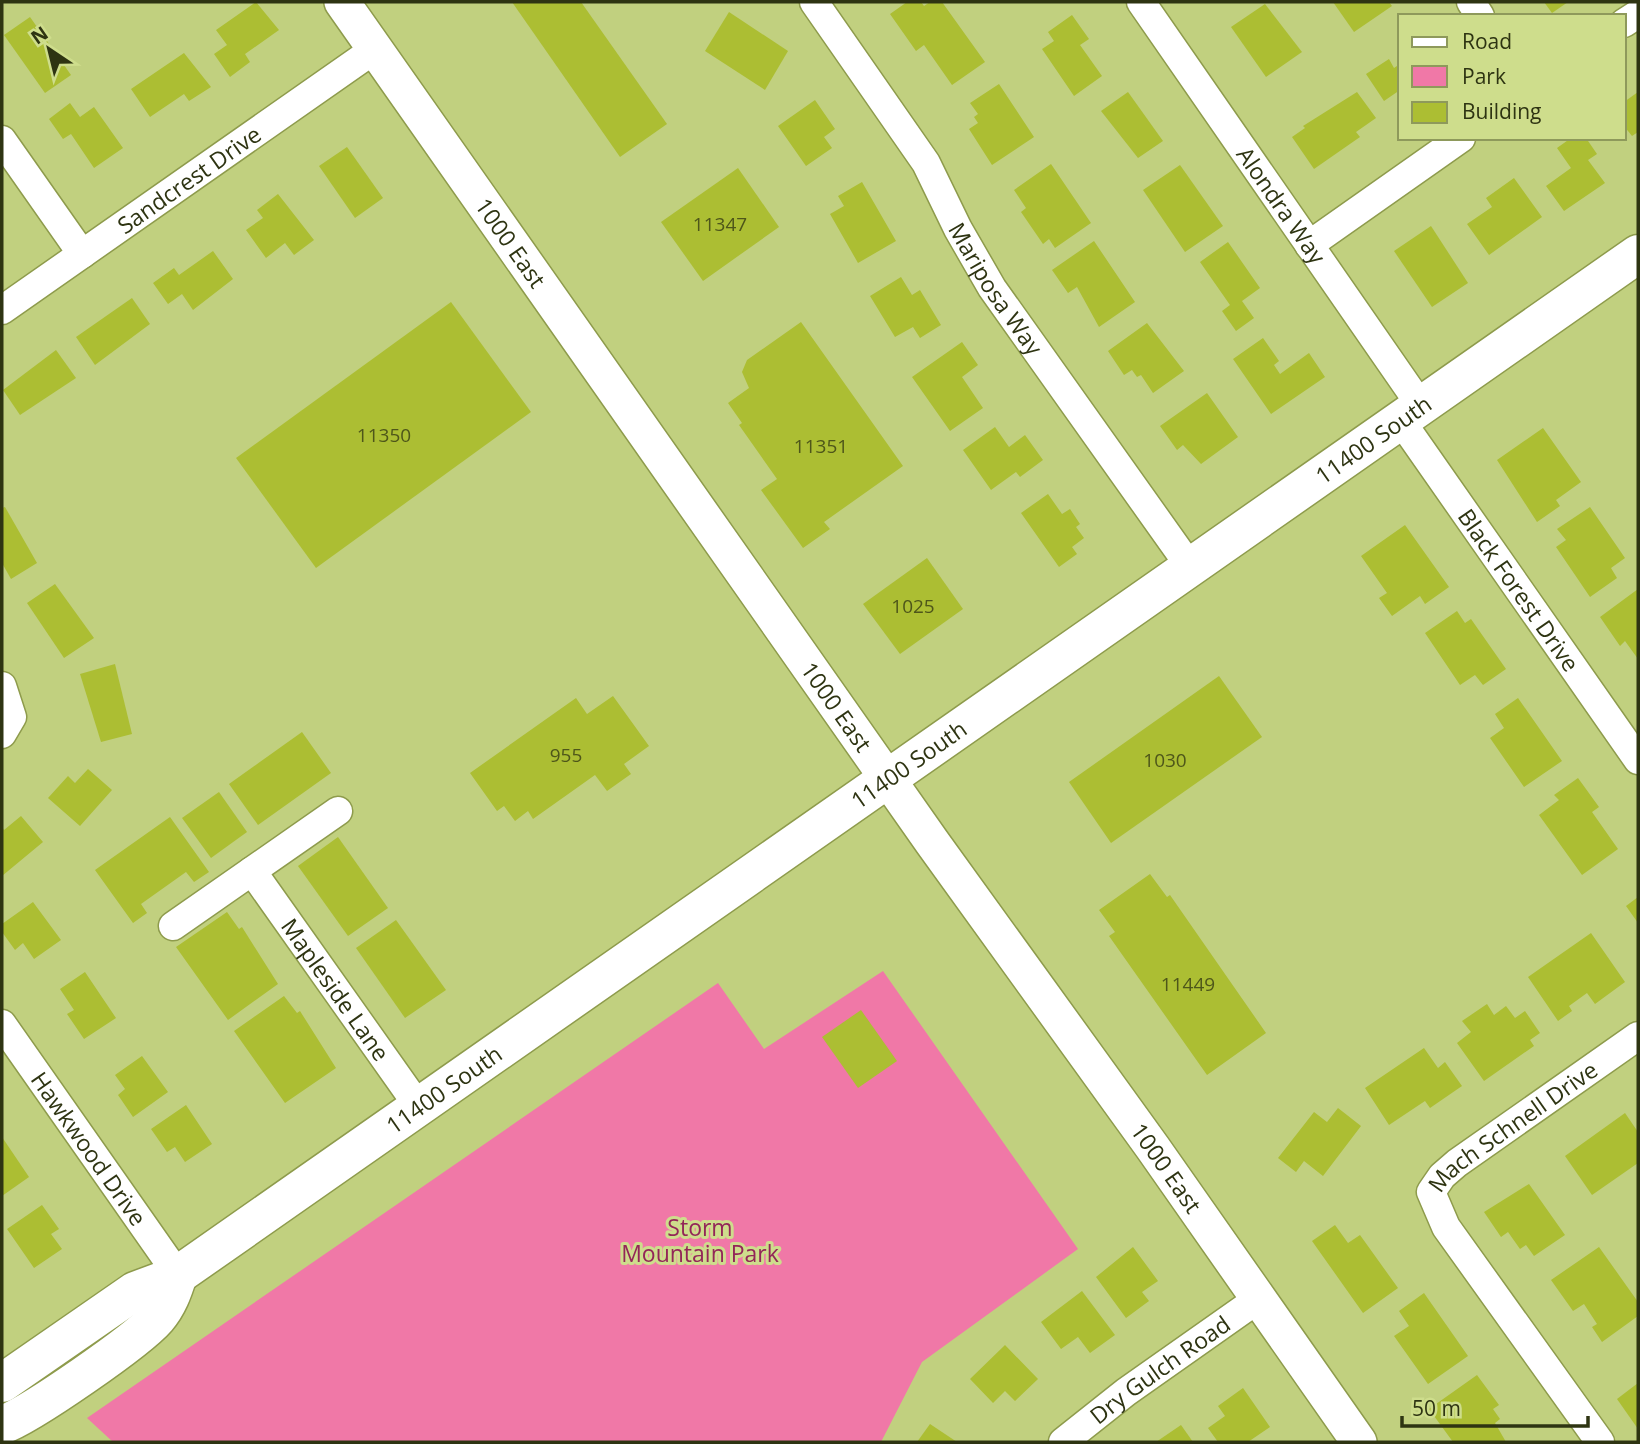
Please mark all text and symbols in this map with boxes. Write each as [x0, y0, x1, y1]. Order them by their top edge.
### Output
north arrow [14, 14, 84, 84]
legend [1398, 14, 1626, 140]
text: N [25, 20, 53, 50]
text: Road [1462, 27, 1512, 55]
text: Park [1462, 62, 1506, 90]
text: Building [1462, 97, 1541, 125]
street label: Sandcrest Drive [111, 118, 267, 241]
street label: Alondra Way [1230, 140, 1334, 270]
street label: 1000 East [468, 191, 554, 294]
house number: 11347 [693, 211, 747, 237]
street label: Mariposa Way [941, 216, 1051, 362]
street label: 11400 South [1309, 388, 1437, 491]
house number: 11350 [357, 422, 411, 448]
house number: 11351 [794, 433, 848, 459]
street label: Black Forest Drive [1451, 502, 1587, 678]
house number: 1025 [891, 593, 935, 619]
street label: 1000 East [794, 655, 880, 758]
street label: 11400 South [844, 712, 973, 816]
house number: 955 [550, 742, 582, 768]
house number: 1030 [1143, 747, 1187, 773]
street label: Mapleside Lane [274, 912, 397, 1067]
house number: 11449 [1161, 971, 1215, 997]
street label: 11400 South [380, 1037, 508, 1141]
street label: Mach Schnell Drive [1420, 1053, 1604, 1198]
street label: Hawkwood Drive [24, 1065, 154, 1232]
street label: 1000 East [1124, 1116, 1210, 1219]
park label: Storm Mountain Park [621, 1211, 779, 1269]
street label: Dry Gulch Road [1083, 1308, 1236, 1431]
scale bar [1402, 1384, 1588, 1428]
text: 50 m [1412, 1394, 1461, 1422]

